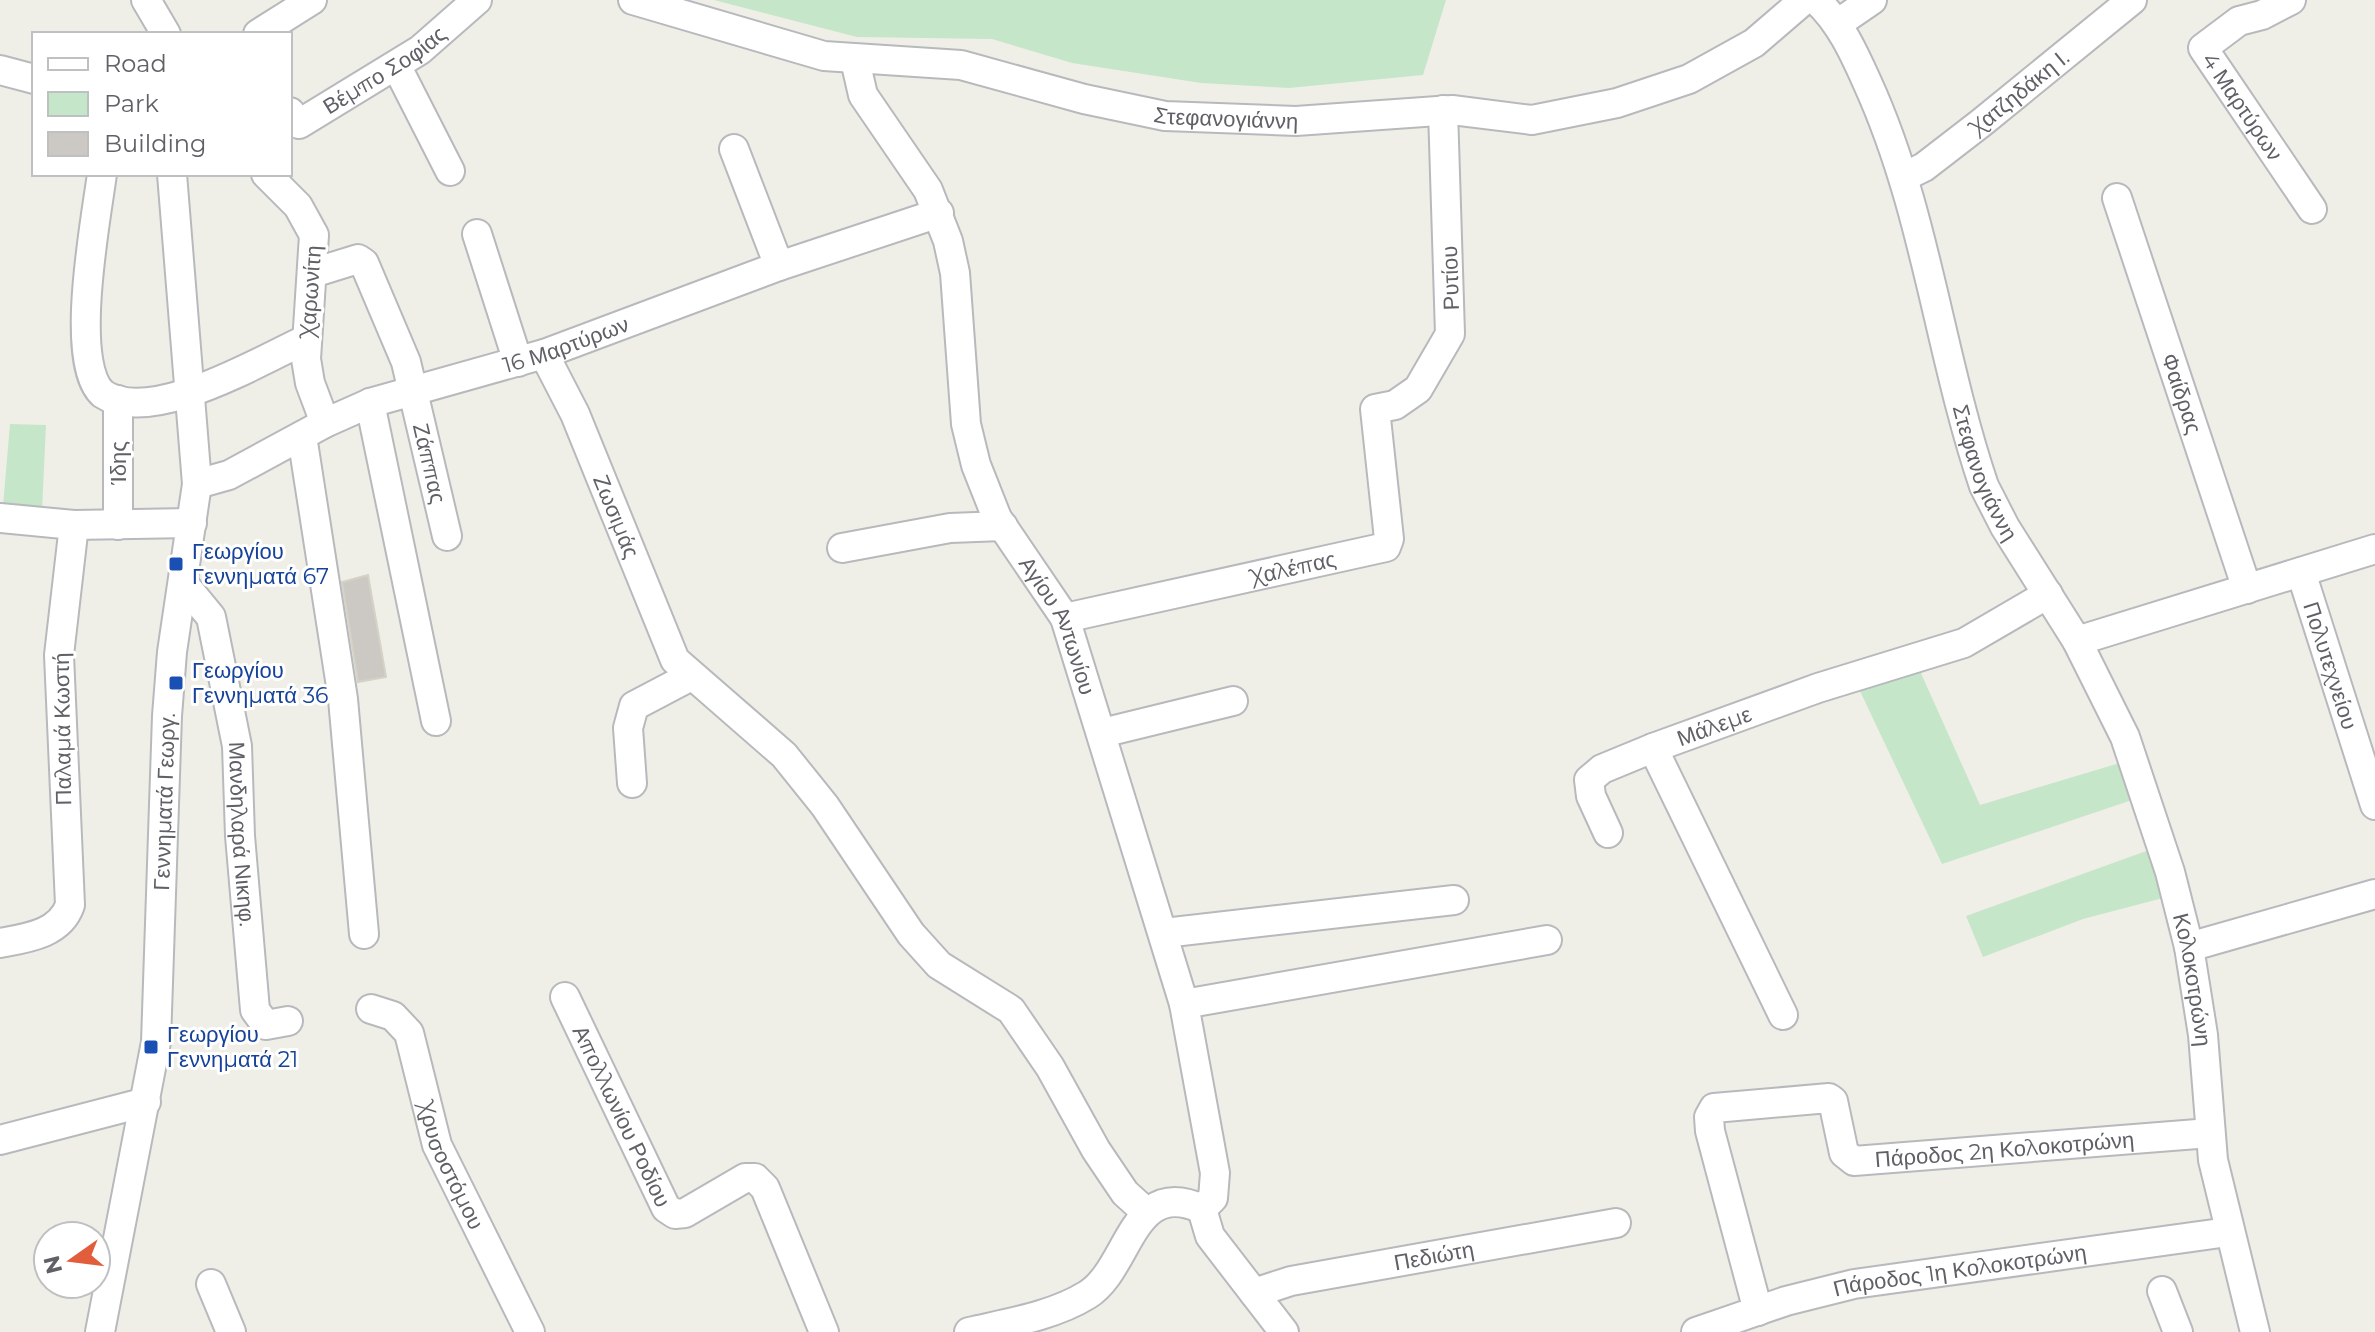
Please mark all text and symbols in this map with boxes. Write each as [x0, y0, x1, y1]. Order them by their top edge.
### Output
street label: Βέμπο Σοφίας [318, 20, 452, 120]
legend [32, 32, 292, 176]
street label: Χατζηδάκη Ι. [1963, 44, 2075, 142]
street label: 4 Μαρτύρων [2196, 47, 2288, 166]
text: Road [104, 49, 167, 78]
text: Park [104, 89, 159, 118]
street label: Στεφανογιάννη [1152, 101, 1299, 135]
text: Building [104, 129, 207, 158]
street label: Χαρωνίτη [294, 244, 327, 341]
street label: Ρυτίου [1436, 245, 1465, 311]
street label: 16 Μαρτύρων [500, 310, 633, 379]
street label: Φαίδρας [2156, 350, 2207, 437]
street label: Στεφανογιάννη [1947, 402, 2023, 546]
street label: Ζάππας [407, 421, 452, 506]
street label: Ίδης [105, 441, 132, 486]
street label: Ζωσιμάς [587, 471, 645, 562]
place label: Γεωργίου Γεννηματά 67 [192, 538, 329, 590]
street label: Χαλέπας [1246, 545, 1339, 591]
street label: Αγίου Αντωνίου [1013, 551, 1101, 698]
marker: Γεωργίου Γεννηματά 67 [167, 555, 185, 573]
street label: Πολυτεχνείου [2297, 598, 2363, 733]
street label: Παλαμά Κωστή [48, 652, 77, 806]
place label: Γεωργίου Γεννηματά 36 [192, 657, 328, 709]
marker: Γεωργίου Γεννηματά 36 [167, 674, 185, 692]
street label: Μάλεμε [1673, 700, 1756, 752]
street label: Γεννηματά Γεωργ. [148, 712, 181, 891]
street label: Μανδηλαρά Νικηφ. [223, 741, 261, 928]
street label: Κολοκοτρώνη [2167, 910, 2217, 1048]
place label: Γεωργίου Γεννηματά 21 [167, 1021, 298, 1073]
street label: Απολλωνίου Ροδίου [567, 1021, 677, 1211]
marker: Γεωργίου Γεννηματά 21 [142, 1038, 160, 1056]
street label: Χρυσοστόμου [412, 1096, 490, 1234]
street label: Πάροδος 2η Κολοκοτρώνη [1874, 1126, 2135, 1173]
north arrow [32, 1220, 112, 1300]
street label: Πεδιώτη [1392, 1236, 1476, 1276]
street label: Πάροδος 1η Κολοκοτρώνη [1830, 1239, 2088, 1303]
text: N [38, 1253, 68, 1277]

